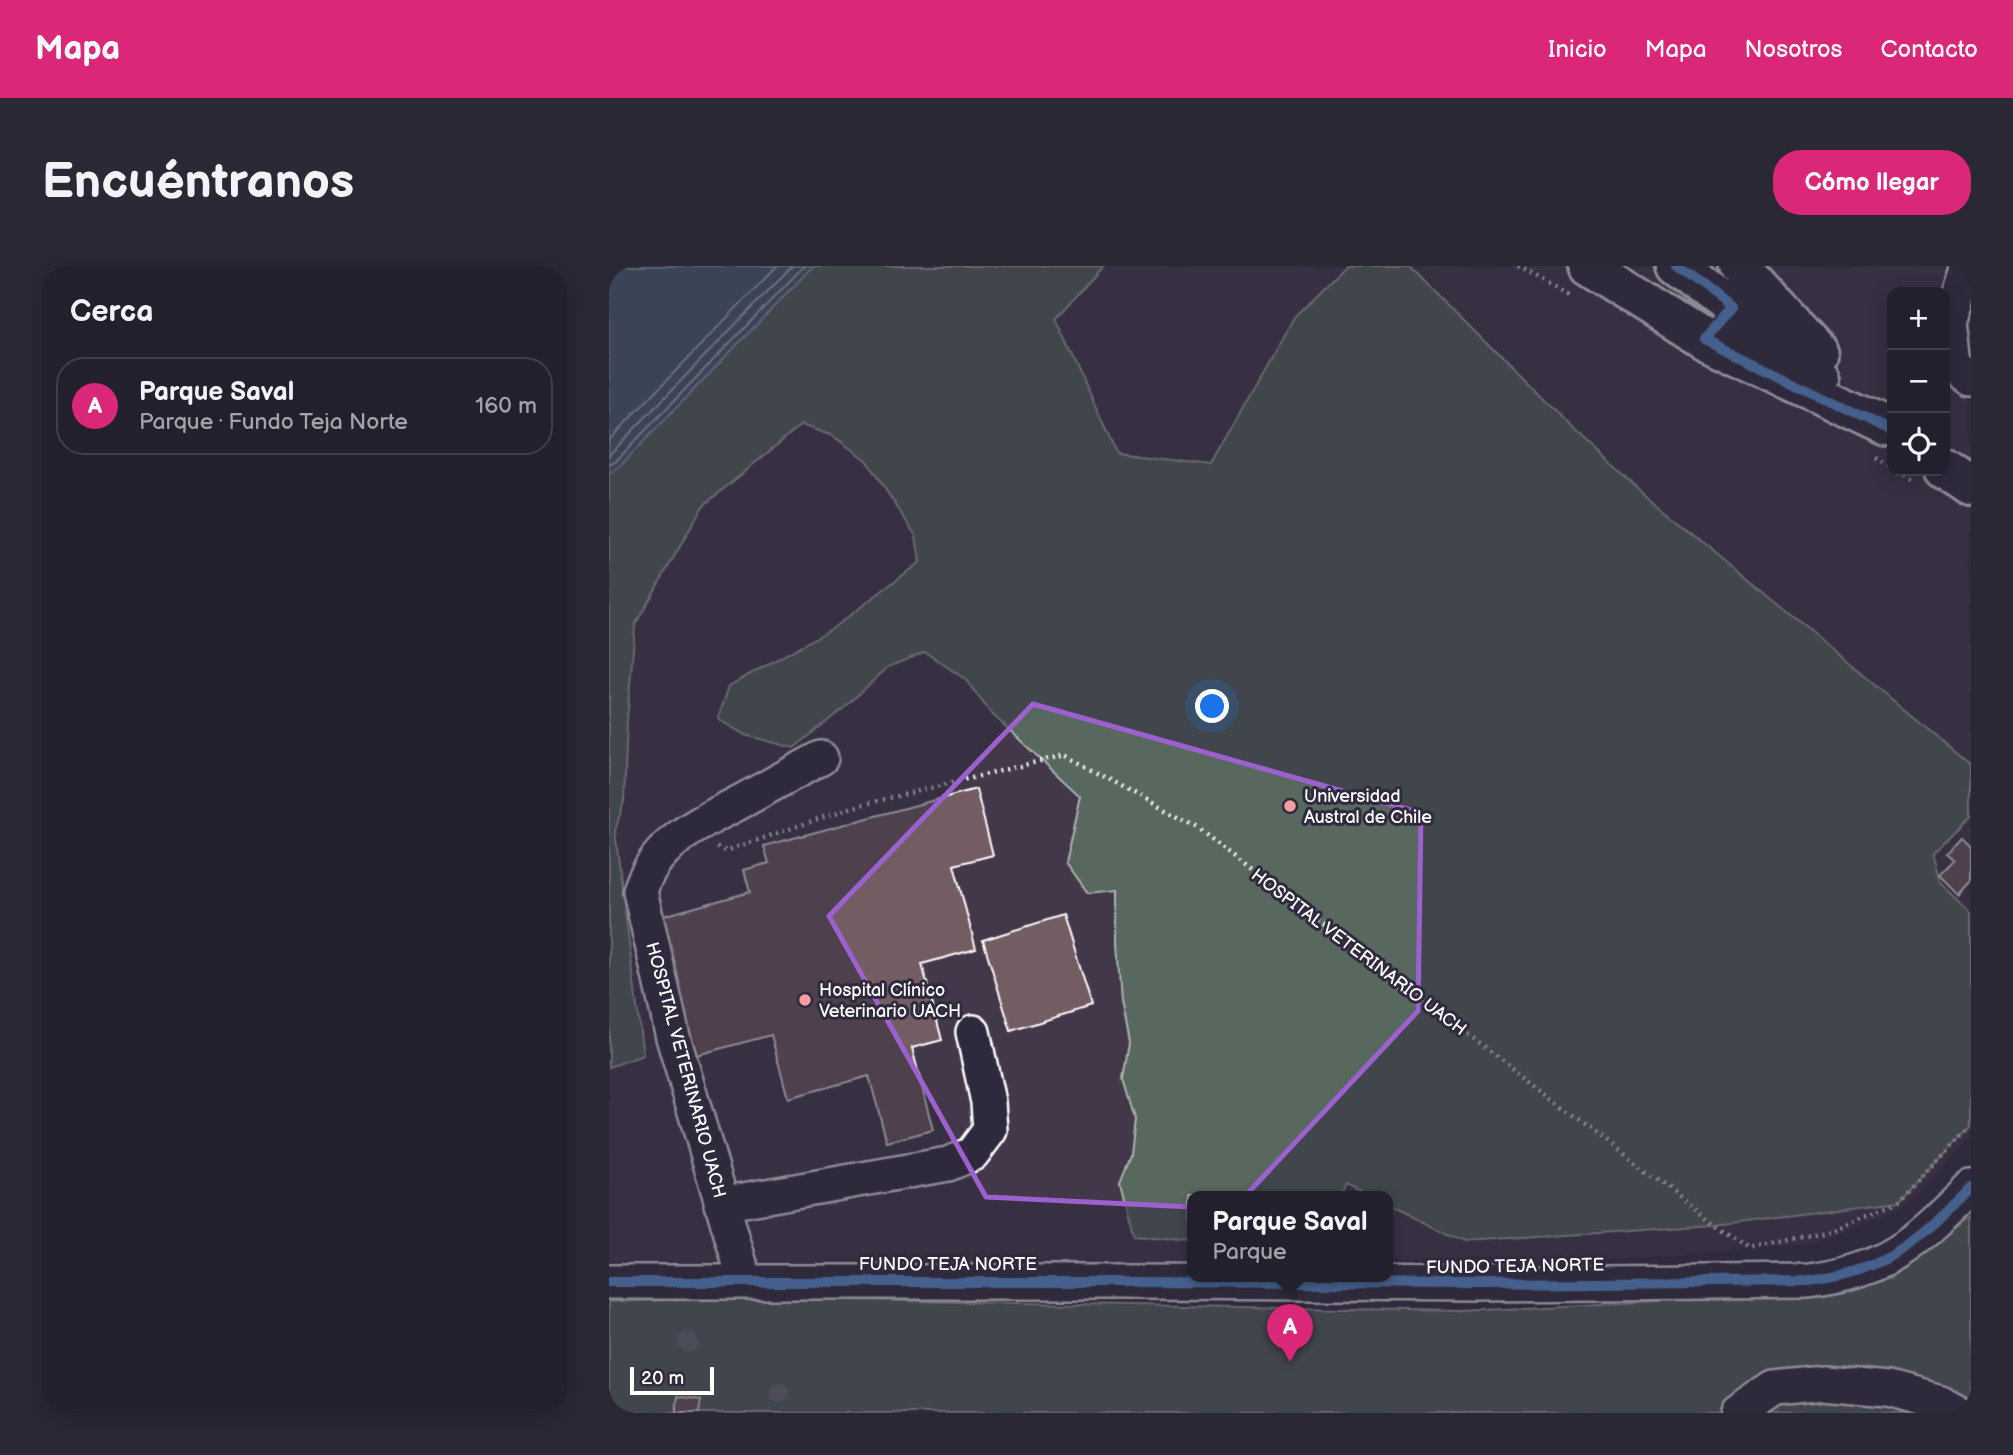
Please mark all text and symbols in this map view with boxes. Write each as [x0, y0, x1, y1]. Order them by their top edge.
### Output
text: Mapa [35, 29, 120, 69]
text: Inicio [1548, 35, 1607, 64]
text: Mapa [1645, 35, 1707, 64]
text: Nosotros [1745, 35, 1842, 64]
text: Contacto [1880, 35, 1978, 64]
button: Cómo llegar [1773, 150, 1971, 215]
text: Encuéntranos [42, 153, 354, 212]
map controls [1887, 287, 1950, 476]
button: + [1887, 287, 1950, 350]
text: Cerca [70, 294, 153, 330]
button: − [1887, 350, 1950, 413]
text: Parque Saval [139, 377, 294, 408]
text: A [88, 392, 102, 420]
text: 160 m [475, 392, 537, 420]
text: Parque · Fundo Teja Norte [139, 408, 408, 436]
button: locate [1887, 413, 1950, 476]
your location [1195, 689, 1229, 723]
place label: Universidad Austral de Chile [1304, 786, 1432, 828]
marker: Universidad Austral de Chile [1282, 798, 1298, 814]
street label: HOSPITAL VETERINARIO UACH [1247, 865, 1470, 1040]
street label: HOSPITAL VETERINARIO UACH [641, 940, 730, 1200]
place label: Hospital Clínico Veterinario UACH [819, 980, 961, 1022]
marker: Hospital Clínico Veterinario UACH [797, 992, 813, 1008]
popup [1187, 1191, 1393, 1282]
text: Parque Saval [1212, 1207, 1368, 1238]
text: Parque [1212, 1238, 1287, 1266]
street label: FUNDO TEJA NORTE [859, 1254, 1037, 1275]
street label: FUNDO TEJA NORTE [1426, 1254, 1604, 1279]
pin: A [1267, 1304, 1313, 1362]
scale bar [630, 1364, 714, 1396]
text: 20 m [641, 1367, 684, 1390]

